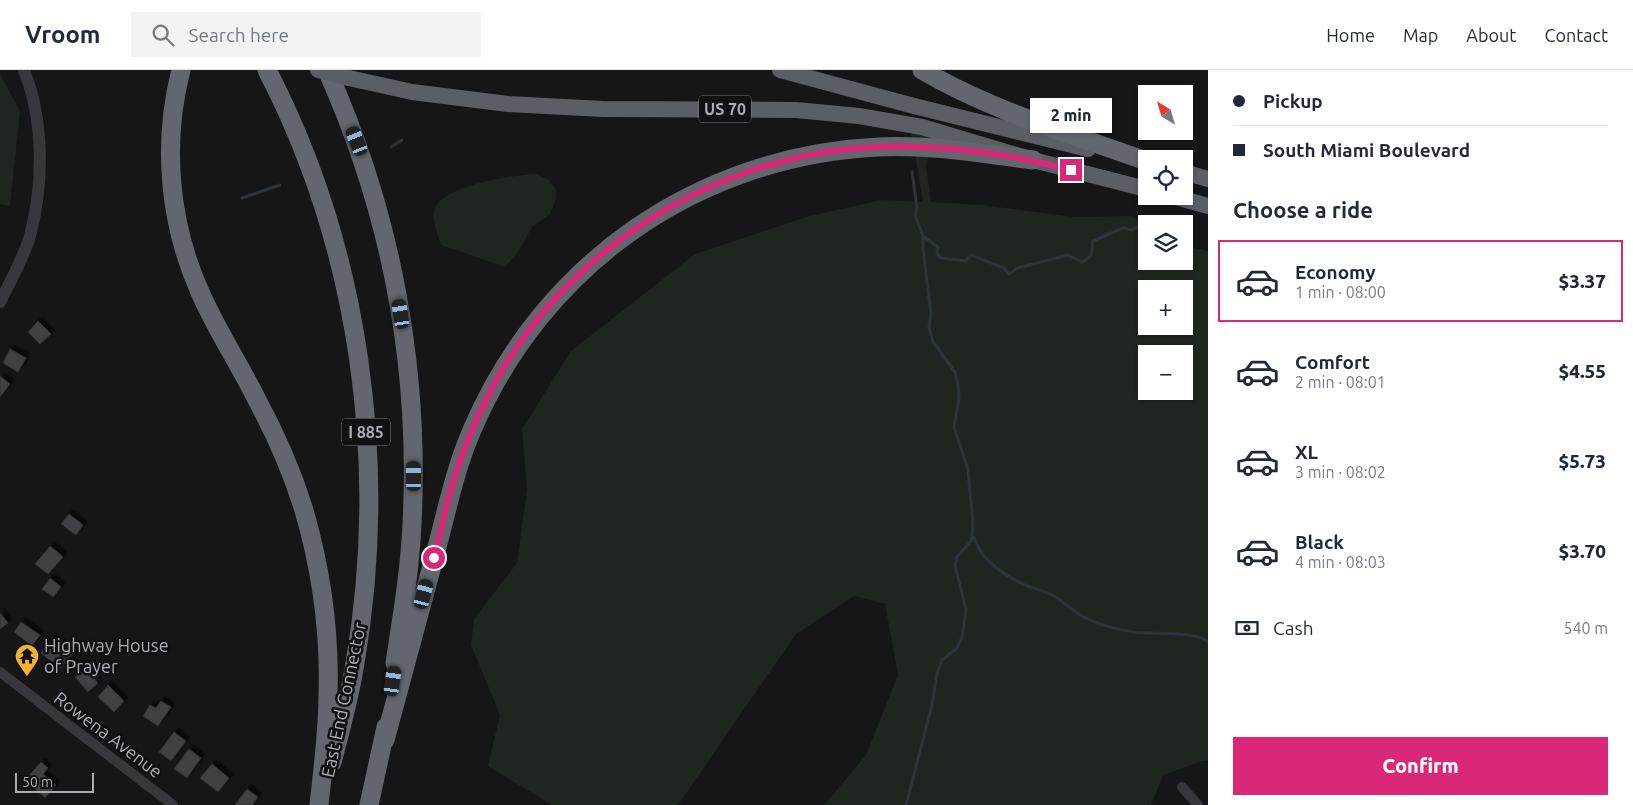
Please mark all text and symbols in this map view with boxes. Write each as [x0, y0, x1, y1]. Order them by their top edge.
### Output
search box [131, 12, 481, 57]
text: Vroom [25, 21, 101, 48]
icon: search [149, 21, 177, 49]
text: Search here [189, 24, 289, 46]
text: Home [1326, 25, 1375, 45]
text: Map [1403, 25, 1438, 45]
text: About [1466, 25, 1516, 45]
text: Contact [1544, 25, 1608, 45]
north arrow [1138, 85, 1192, 140]
map controls [1138, 85, 1193, 400]
text: Pickup [1263, 90, 1323, 112]
road number: US 70 [699, 96, 751, 122]
callout: 2 min [1030, 98, 1112, 132]
text: 2 min [1051, 106, 1091, 124]
car [344, 124, 369, 158]
text: South Miami Boulevard [1263, 139, 1470, 161]
button: locate [1138, 150, 1193, 205]
route end [1060, 159, 1082, 181]
text: Choose a ride [1233, 197, 1373, 222]
button: layers [1138, 215, 1193, 270]
icon: car [1235, 259, 1280, 304]
text: Economy [1295, 261, 1376, 283]
text: $3.37 [1558, 270, 1606, 292]
button: + [1138, 280, 1193, 335]
text: 1 min · 08:00 [1295, 283, 1386, 301]
car [391, 298, 410, 330]
button: − [1138, 345, 1193, 400]
icon: car [1235, 349, 1280, 394]
text: Comfort [1295, 351, 1370, 373]
text: $4.55 [1558, 360, 1606, 382]
text: 2 min · 08:01 [1295, 373, 1386, 391]
road number: I 885 [342, 418, 390, 446]
icon: car [1235, 439, 1280, 484]
text: XL [1295, 441, 1318, 463]
text: $5.73 [1558, 450, 1606, 472]
car [406, 461, 421, 491]
text: 3 min · 08:02 [1295, 463, 1386, 481]
icon: car [1235, 529, 1280, 574]
text: Black [1295, 531, 1344, 553]
text: $3.70 [1558, 540, 1606, 562]
route start [423, 547, 445, 569]
text: 4 min · 08:03 [1295, 553, 1386, 571]
car [412, 578, 435, 610]
icon: cash [1233, 614, 1261, 642]
text: Cash [1273, 617, 1314, 639]
text: 540 m [1563, 619, 1608, 637]
street label: East End Connector [317, 620, 369, 779]
place label: Highway House of Prayer [44, 635, 169, 676]
temple icon: Highway House of Prayer [14, 643, 40, 677]
car [383, 665, 402, 697]
street label: Rowena Avenue [51, 687, 166, 781]
button: Confirm [1233, 737, 1608, 795]
scale bar [15, 770, 94, 793]
text: 50 m [22, 774, 53, 790]

